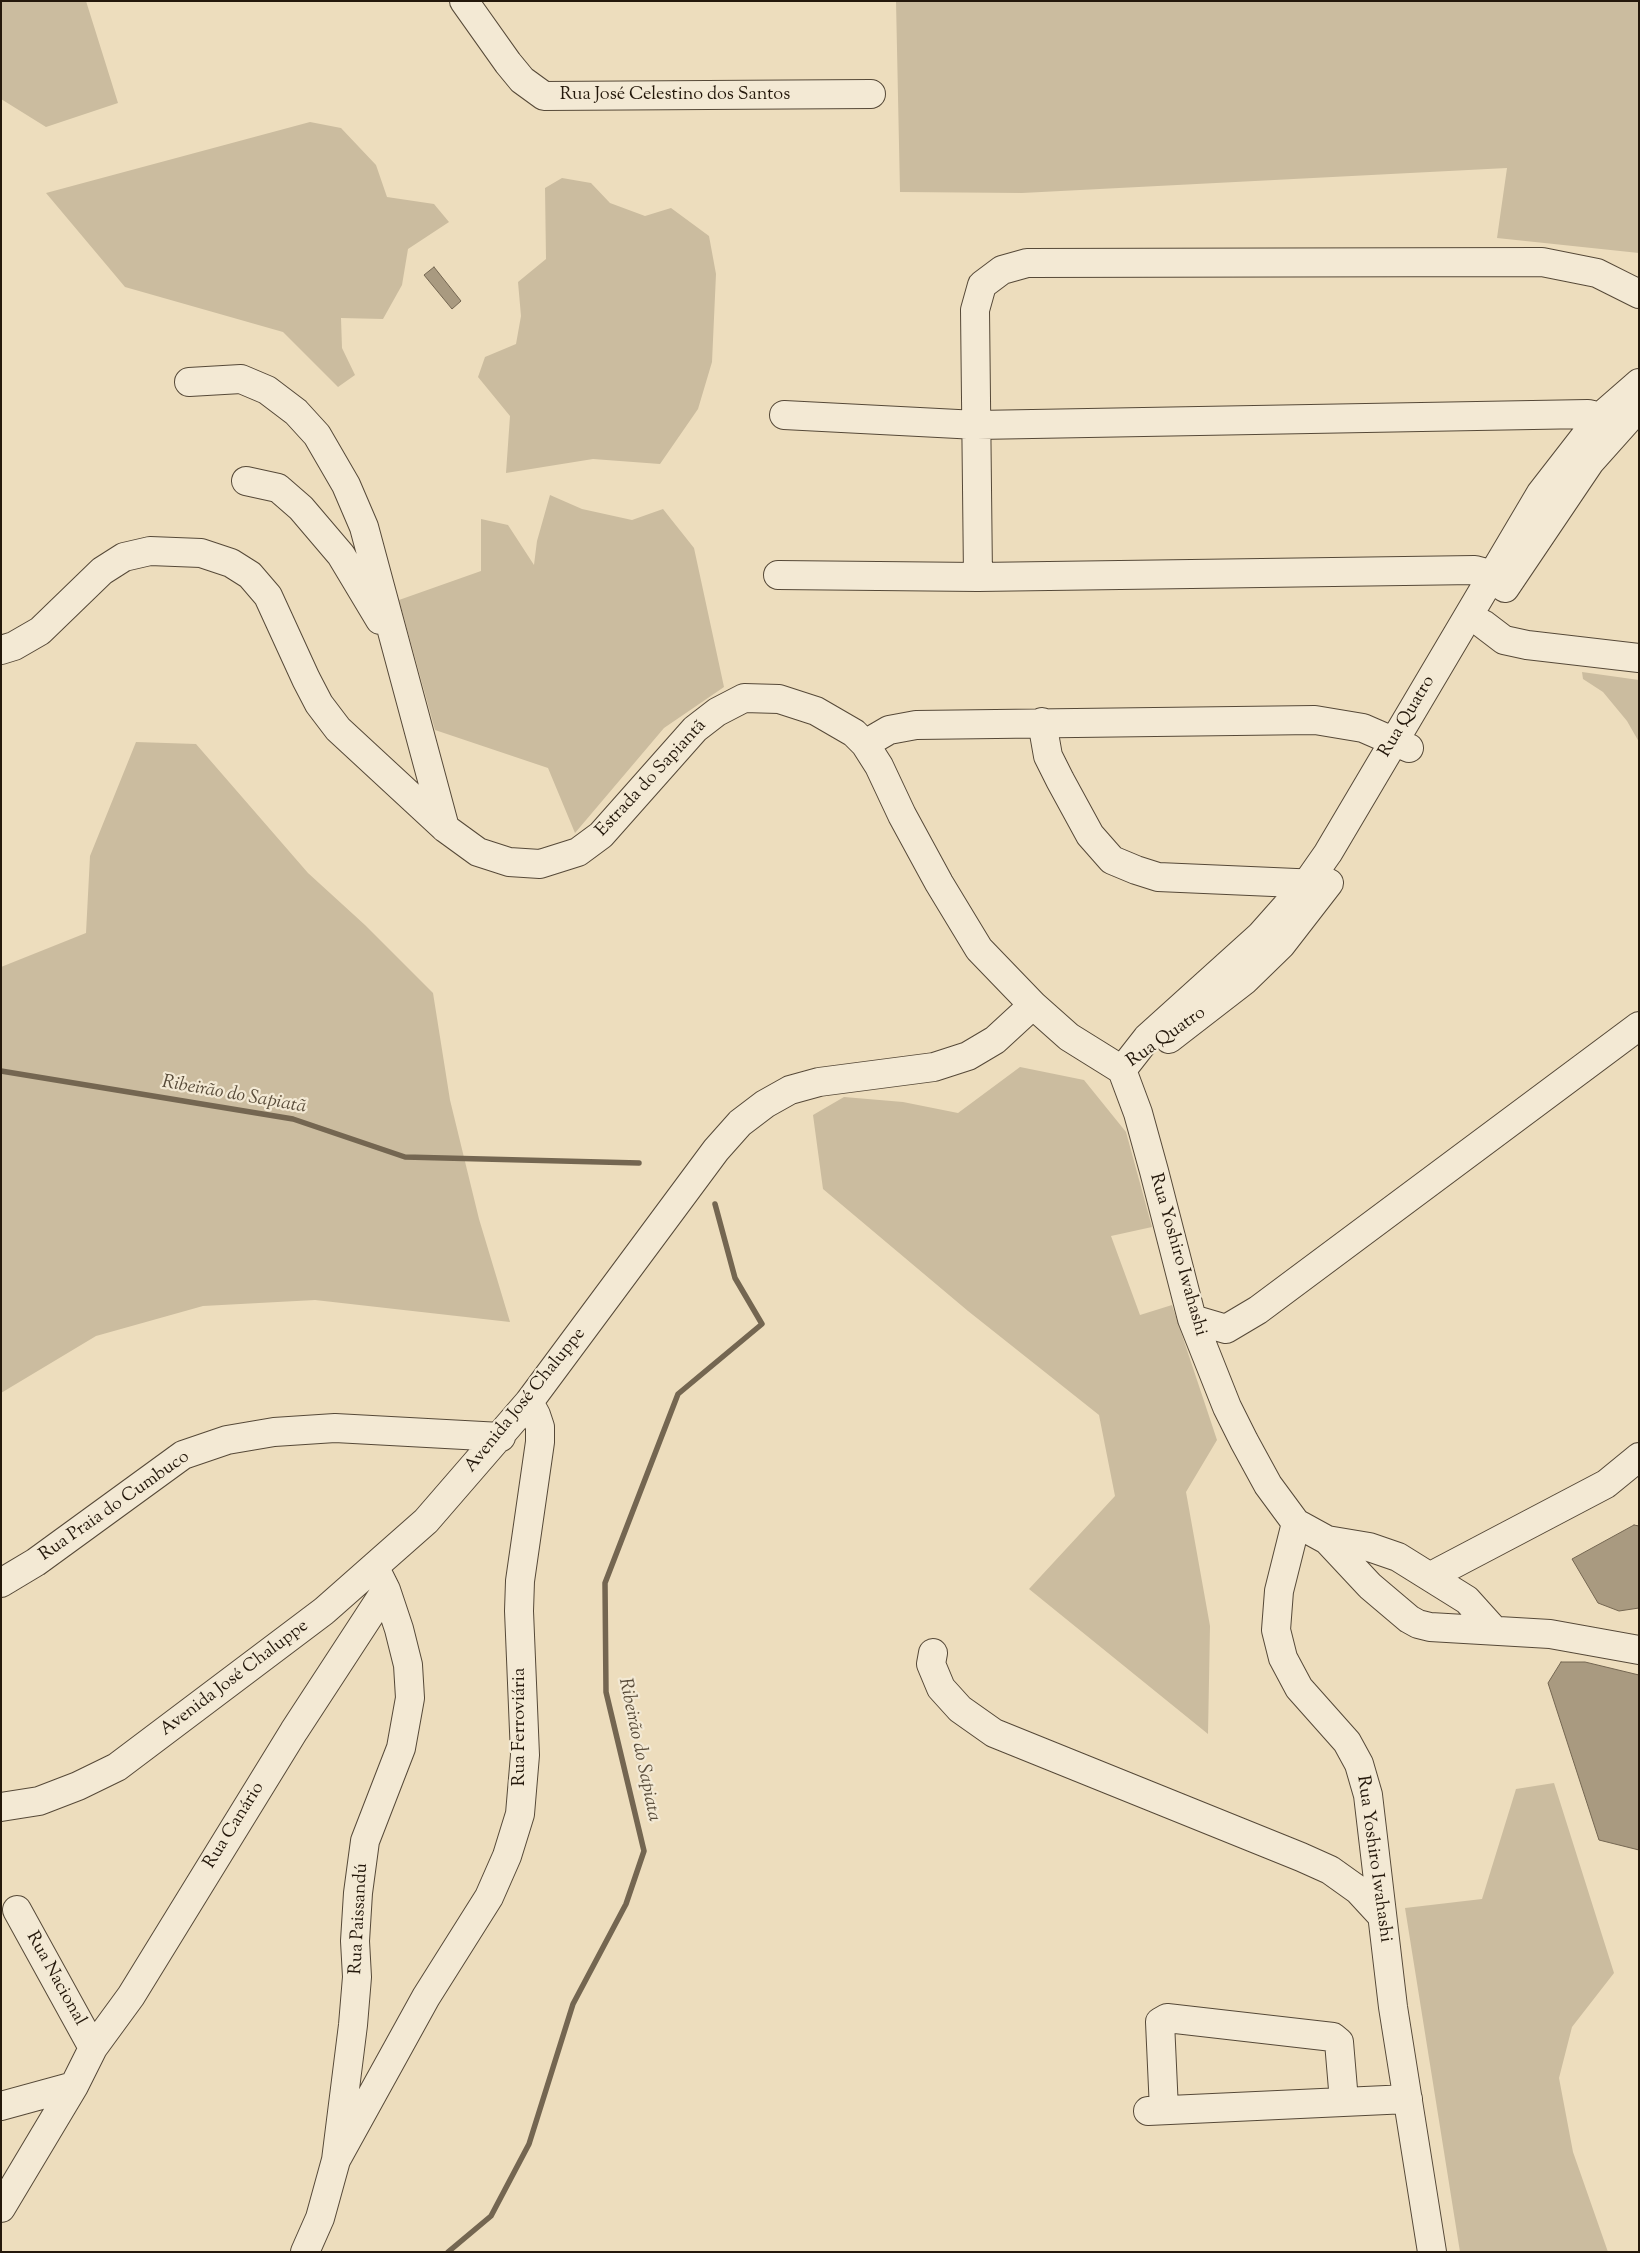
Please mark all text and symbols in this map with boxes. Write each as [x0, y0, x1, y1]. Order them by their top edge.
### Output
street label: Rua José Celestino dos Santos [560, 85, 790, 107]
street label: Rua Quatro [1375, 672, 1441, 762]
street label: Estrada do Sapiantã [592, 716, 712, 842]
street label: Rua Quatro [1123, 1003, 1211, 1073]
water label: Ribeirão do Sapiatã [160, 1072, 308, 1120]
street label: Rua Yoshiro Iwahashi [1143, 1171, 1211, 1339]
street label: Avenida José Chaluppe [461, 1324, 591, 1478]
street label: Rua Praia do Cumbuco [36, 1447, 194, 1567]
street label: Avenida José Chaluppe [157, 1616, 313, 1742]
street label: Rua Ferroviária [510, 1668, 532, 1786]
water label: Ribeirão do Sapiata [612, 1676, 664, 1824]
street label: Rua Yoshiro Iwahashi [1351, 1774, 1395, 1944]
street label: Rua Canário [200, 1779, 270, 1873]
street label: Rua Paissandú [346, 1863, 374, 1975]
street label: Rua Nacional [20, 1928, 90, 2030]

